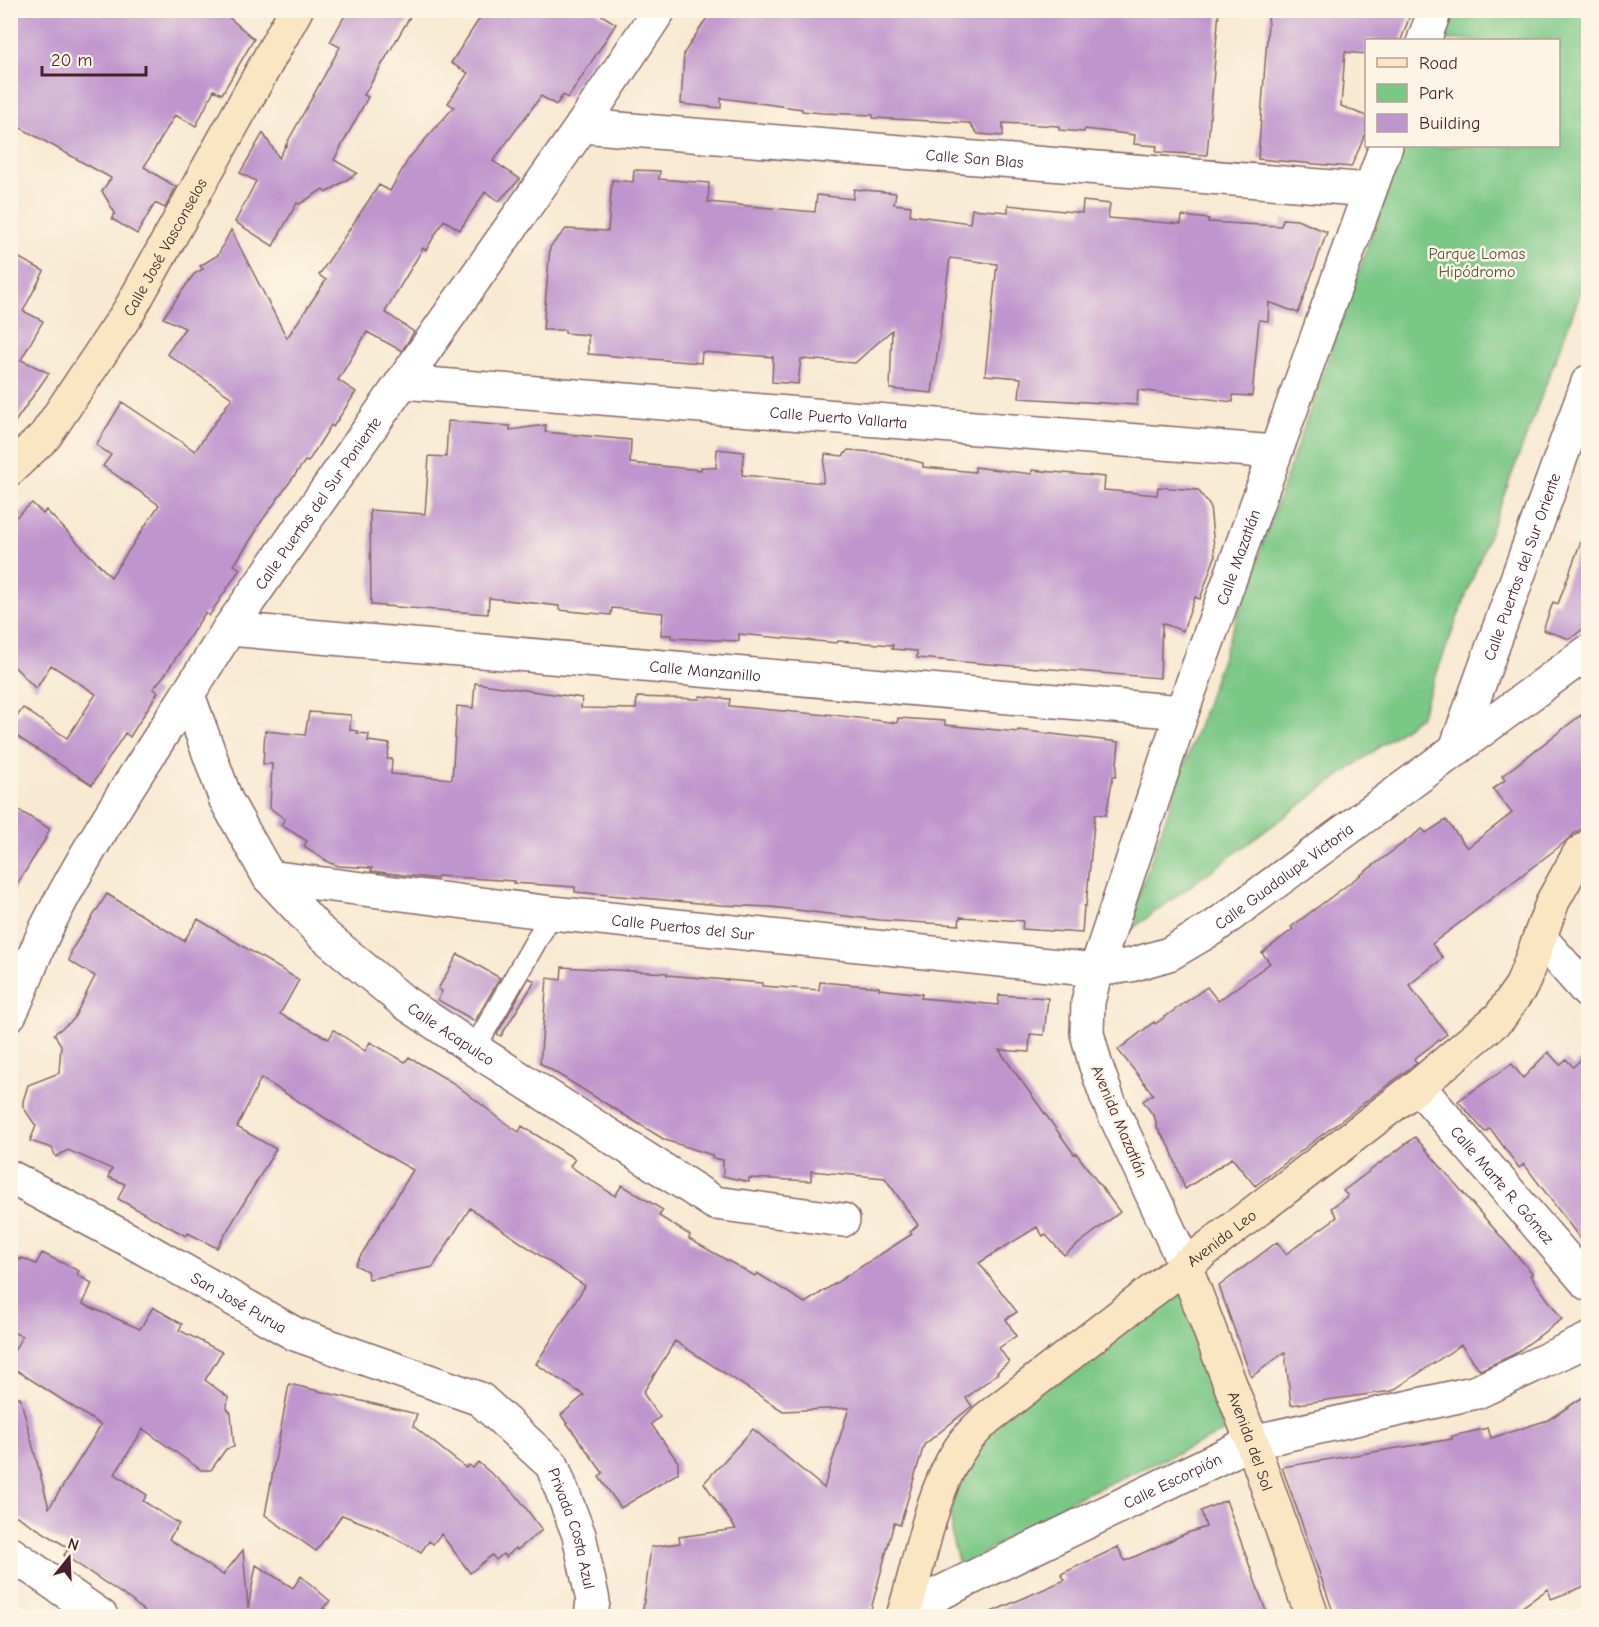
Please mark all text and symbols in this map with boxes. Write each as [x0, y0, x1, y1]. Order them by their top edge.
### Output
scale bar [42, 39, 146, 77]
legend [1365, 39, 1560, 147]
text: 20 m [51, 50, 92, 71]
text: Road [1419, 53, 1458, 74]
text: Park [1419, 83, 1454, 104]
text: Building [1419, 113, 1481, 134]
street label: Calle San Blas [925, 146, 1025, 172]
street label: Calle José Vasconselos [120, 175, 211, 320]
park label: Parque Lomas Hipódromo [1429, 245, 1526, 281]
street label: Calle Puerto Vallarta [769, 404, 908, 432]
street label: Calle Puertos del Sur Poniente [252, 414, 385, 593]
street label: Calle Puertos del Sur Oriente [1480, 471, 1564, 663]
street label: Calle Mazatlán [1213, 507, 1264, 608]
street label: Calle Manzanillo [649, 658, 762, 685]
street label: Calle Guadalupe Victoria [1211, 820, 1357, 934]
street label: Calle Puertos del Sur [611, 911, 756, 944]
street label: Calle Acapulco [404, 999, 497, 1070]
street label: Avenida Mazatlán [1087, 1063, 1151, 1180]
street label: Calle Marte R. Gómez [1446, 1123, 1558, 1248]
street label: Avenida Leo [1184, 1206, 1260, 1271]
street label: San José Purua [188, 1269, 289, 1337]
street label: Avenida del Sol [1224, 1389, 1276, 1493]
street label: Calle Escorpión [1121, 1450, 1225, 1513]
street label: Privada Costa Azul [544, 1466, 598, 1591]
north arrow [39, 1528, 99, 1588]
text: N [66, 1535, 81, 1555]

